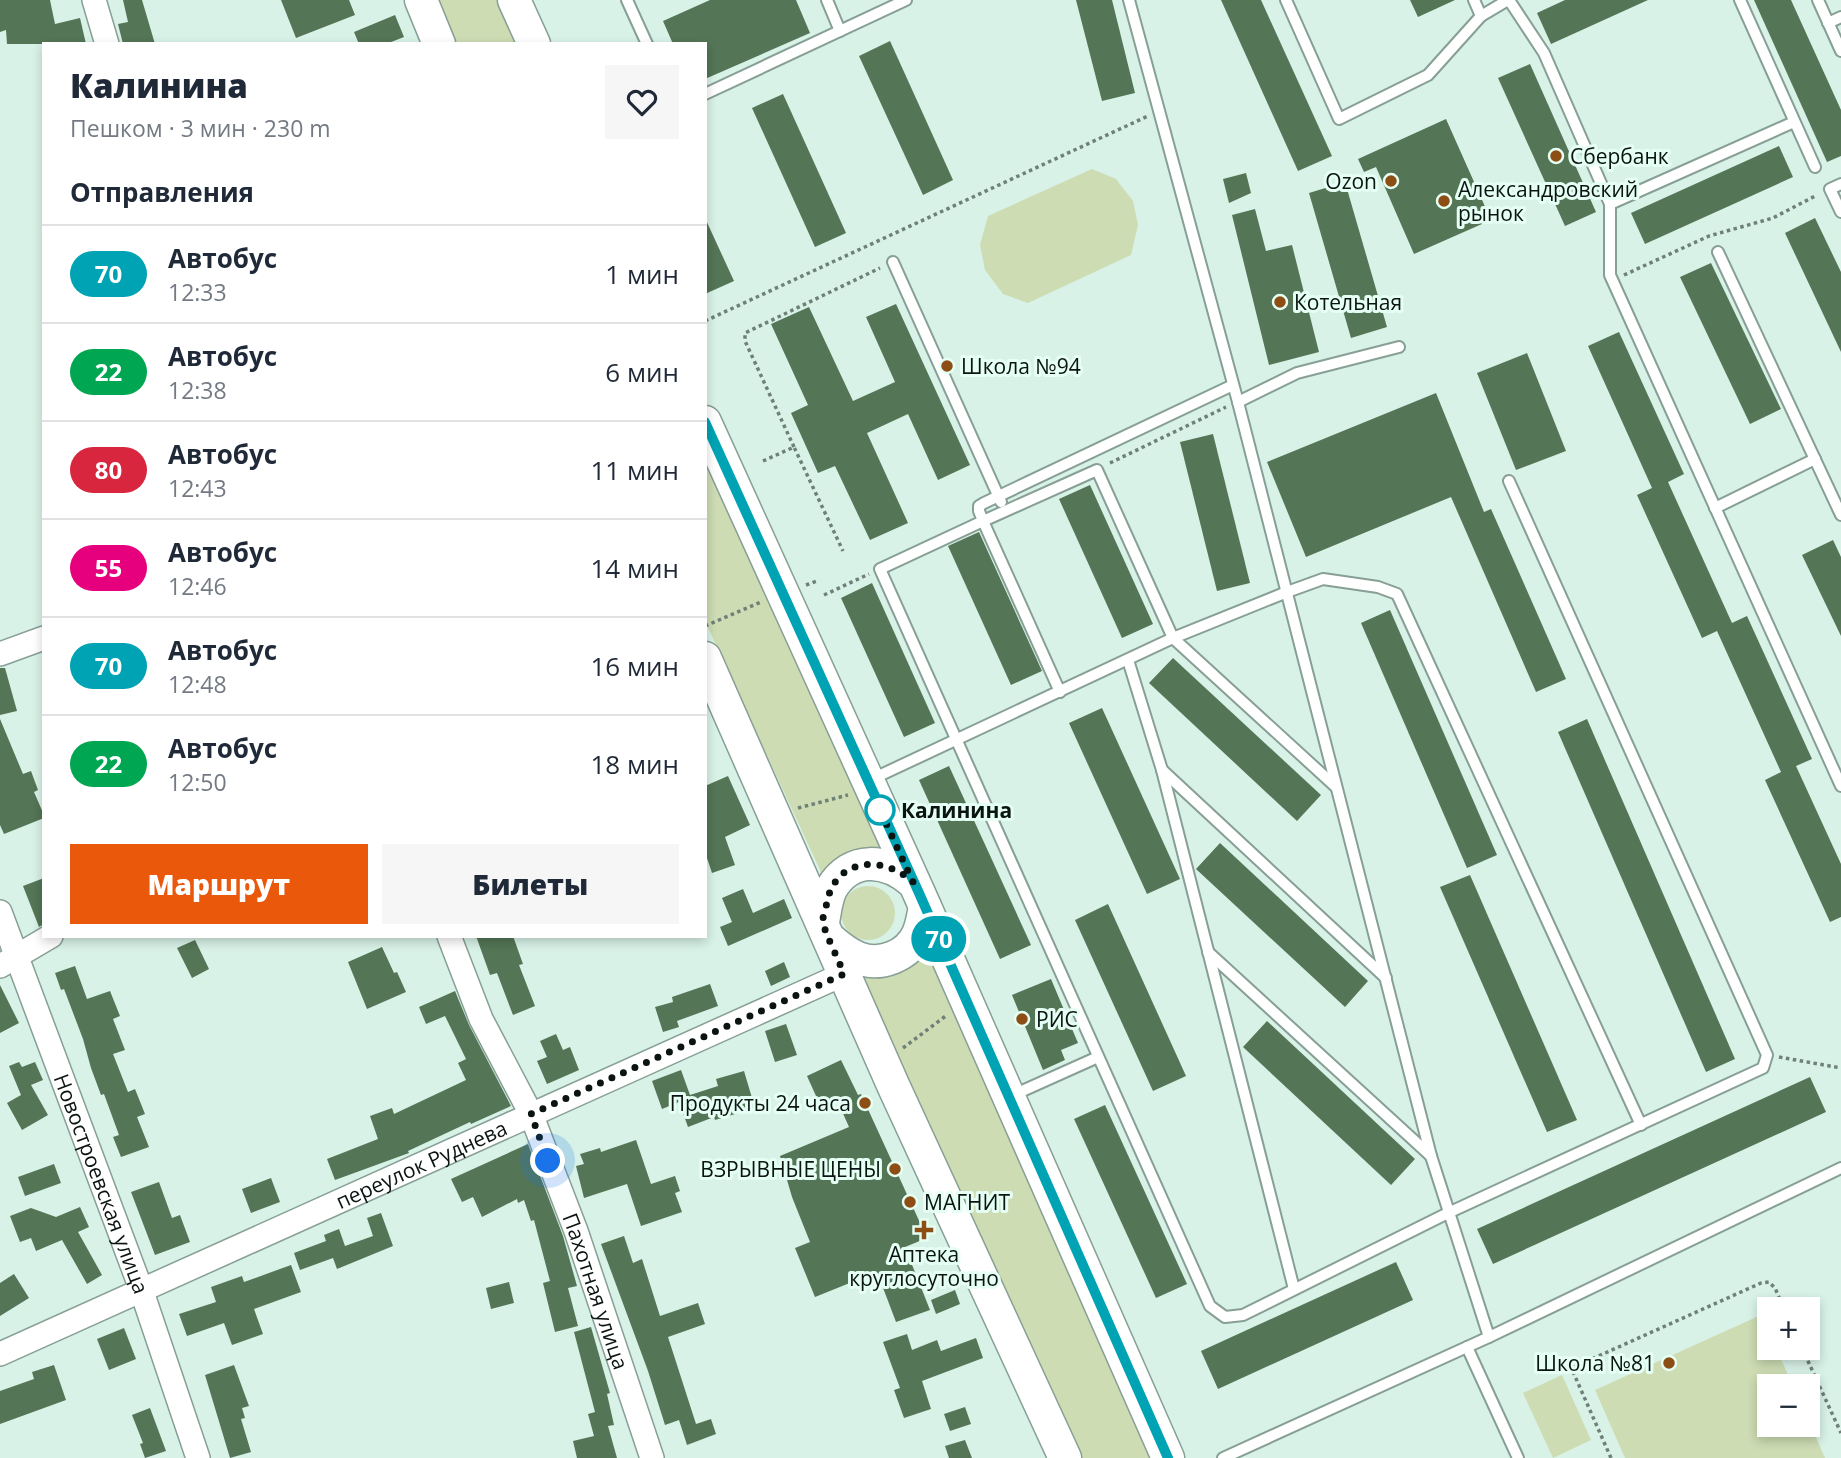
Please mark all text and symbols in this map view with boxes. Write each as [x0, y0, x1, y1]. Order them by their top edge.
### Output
text: Калинина [70, 63, 248, 108]
button: heart [605, 65, 679, 139]
text: Пешком · 3 мин · 230 m [70, 112, 331, 144]
place label: Сбербанк [1570, 142, 1669, 170]
marker: Сбербанк [1548, 148, 1564, 164]
place label: Ozon [1325, 167, 1377, 195]
marker: Ozon [1383, 173, 1399, 189]
text: Отправления [70, 174, 254, 210]
place label: Александровский рынок [1458, 175, 1638, 227]
marker: Александровский рынок [1436, 193, 1452, 209]
text: Автобус [168, 240, 277, 276]
text: 1 мин [605, 256, 679, 292]
text: 70 [95, 257, 122, 290]
text: 12:33 [168, 276, 227, 308]
place label: Котельная [1294, 288, 1402, 316]
marker: Котельная [1272, 294, 1288, 310]
text: Автобус [168, 338, 277, 374]
place label: Школа №94 [961, 352, 1081, 380]
text: 6 мин [605, 354, 679, 390]
text: 22 [95, 355, 122, 388]
marker: Школа №94 [939, 358, 955, 374]
text: 12:38 [168, 374, 227, 406]
text: Автобус [168, 436, 277, 472]
text: 11 мин [590, 452, 679, 488]
text: 80 [95, 453, 122, 486]
text: 12:43 [168, 472, 227, 504]
text: Автобус [168, 534, 277, 570]
text: 14 мин [590, 550, 679, 586]
text: 55 [95, 551, 122, 584]
text: 12:46 [168, 570, 227, 602]
text: Автобус [168, 632, 277, 668]
text: 16 мин [590, 648, 679, 684]
text: 70 [95, 649, 122, 682]
text: 12:48 [168, 668, 227, 700]
text: Автобус [168, 730, 277, 766]
text: 18 мин [590, 746, 679, 782]
text: 22 [95, 747, 122, 780]
text: 12:50 [168, 766, 227, 798]
marker: Калинина [865, 795, 895, 825]
place label: Калинина [901, 796, 1012, 824]
button: Маршрут [70, 844, 368, 924]
button: Билеты [382, 844, 679, 924]
line badge: 70 [908, 916, 970, 962]
text: 70 [925, 922, 953, 955]
place label: РИС [1036, 1005, 1078, 1033]
marker: РИС [1014, 1011, 1030, 1027]
street label: Новостроевская улица [48, 1070, 155, 1297]
place label: Продукты 24 часа [670, 1089, 851, 1117]
marker: Продукты 24 часа [857, 1095, 873, 1111]
street label: переулок Руднева [331, 1114, 511, 1215]
your location [530, 1143, 565, 1178]
place label: ВЗРЫВНЫЕ ЦЕНЫ [700, 1155, 881, 1183]
marker: ВЗРЫВНЫЕ ЦЕНЫ [887, 1161, 903, 1177]
place label: МАГНИТ [924, 1188, 1011, 1216]
marker: МАГНИТ [902, 1194, 918, 1210]
street label: Пахотная улица [556, 1209, 635, 1373]
marker: Аптека круглосуточно [916, 1222, 932, 1238]
place label: Аптека круглосуточно [849, 1240, 999, 1292]
map controls [1757, 1297, 1820, 1437]
button: + [1757, 1297, 1820, 1360]
place label: Школа №81 [1535, 1349, 1655, 1377]
marker: Школа №81 [1661, 1355, 1677, 1371]
button: − [1757, 1374, 1820, 1437]

